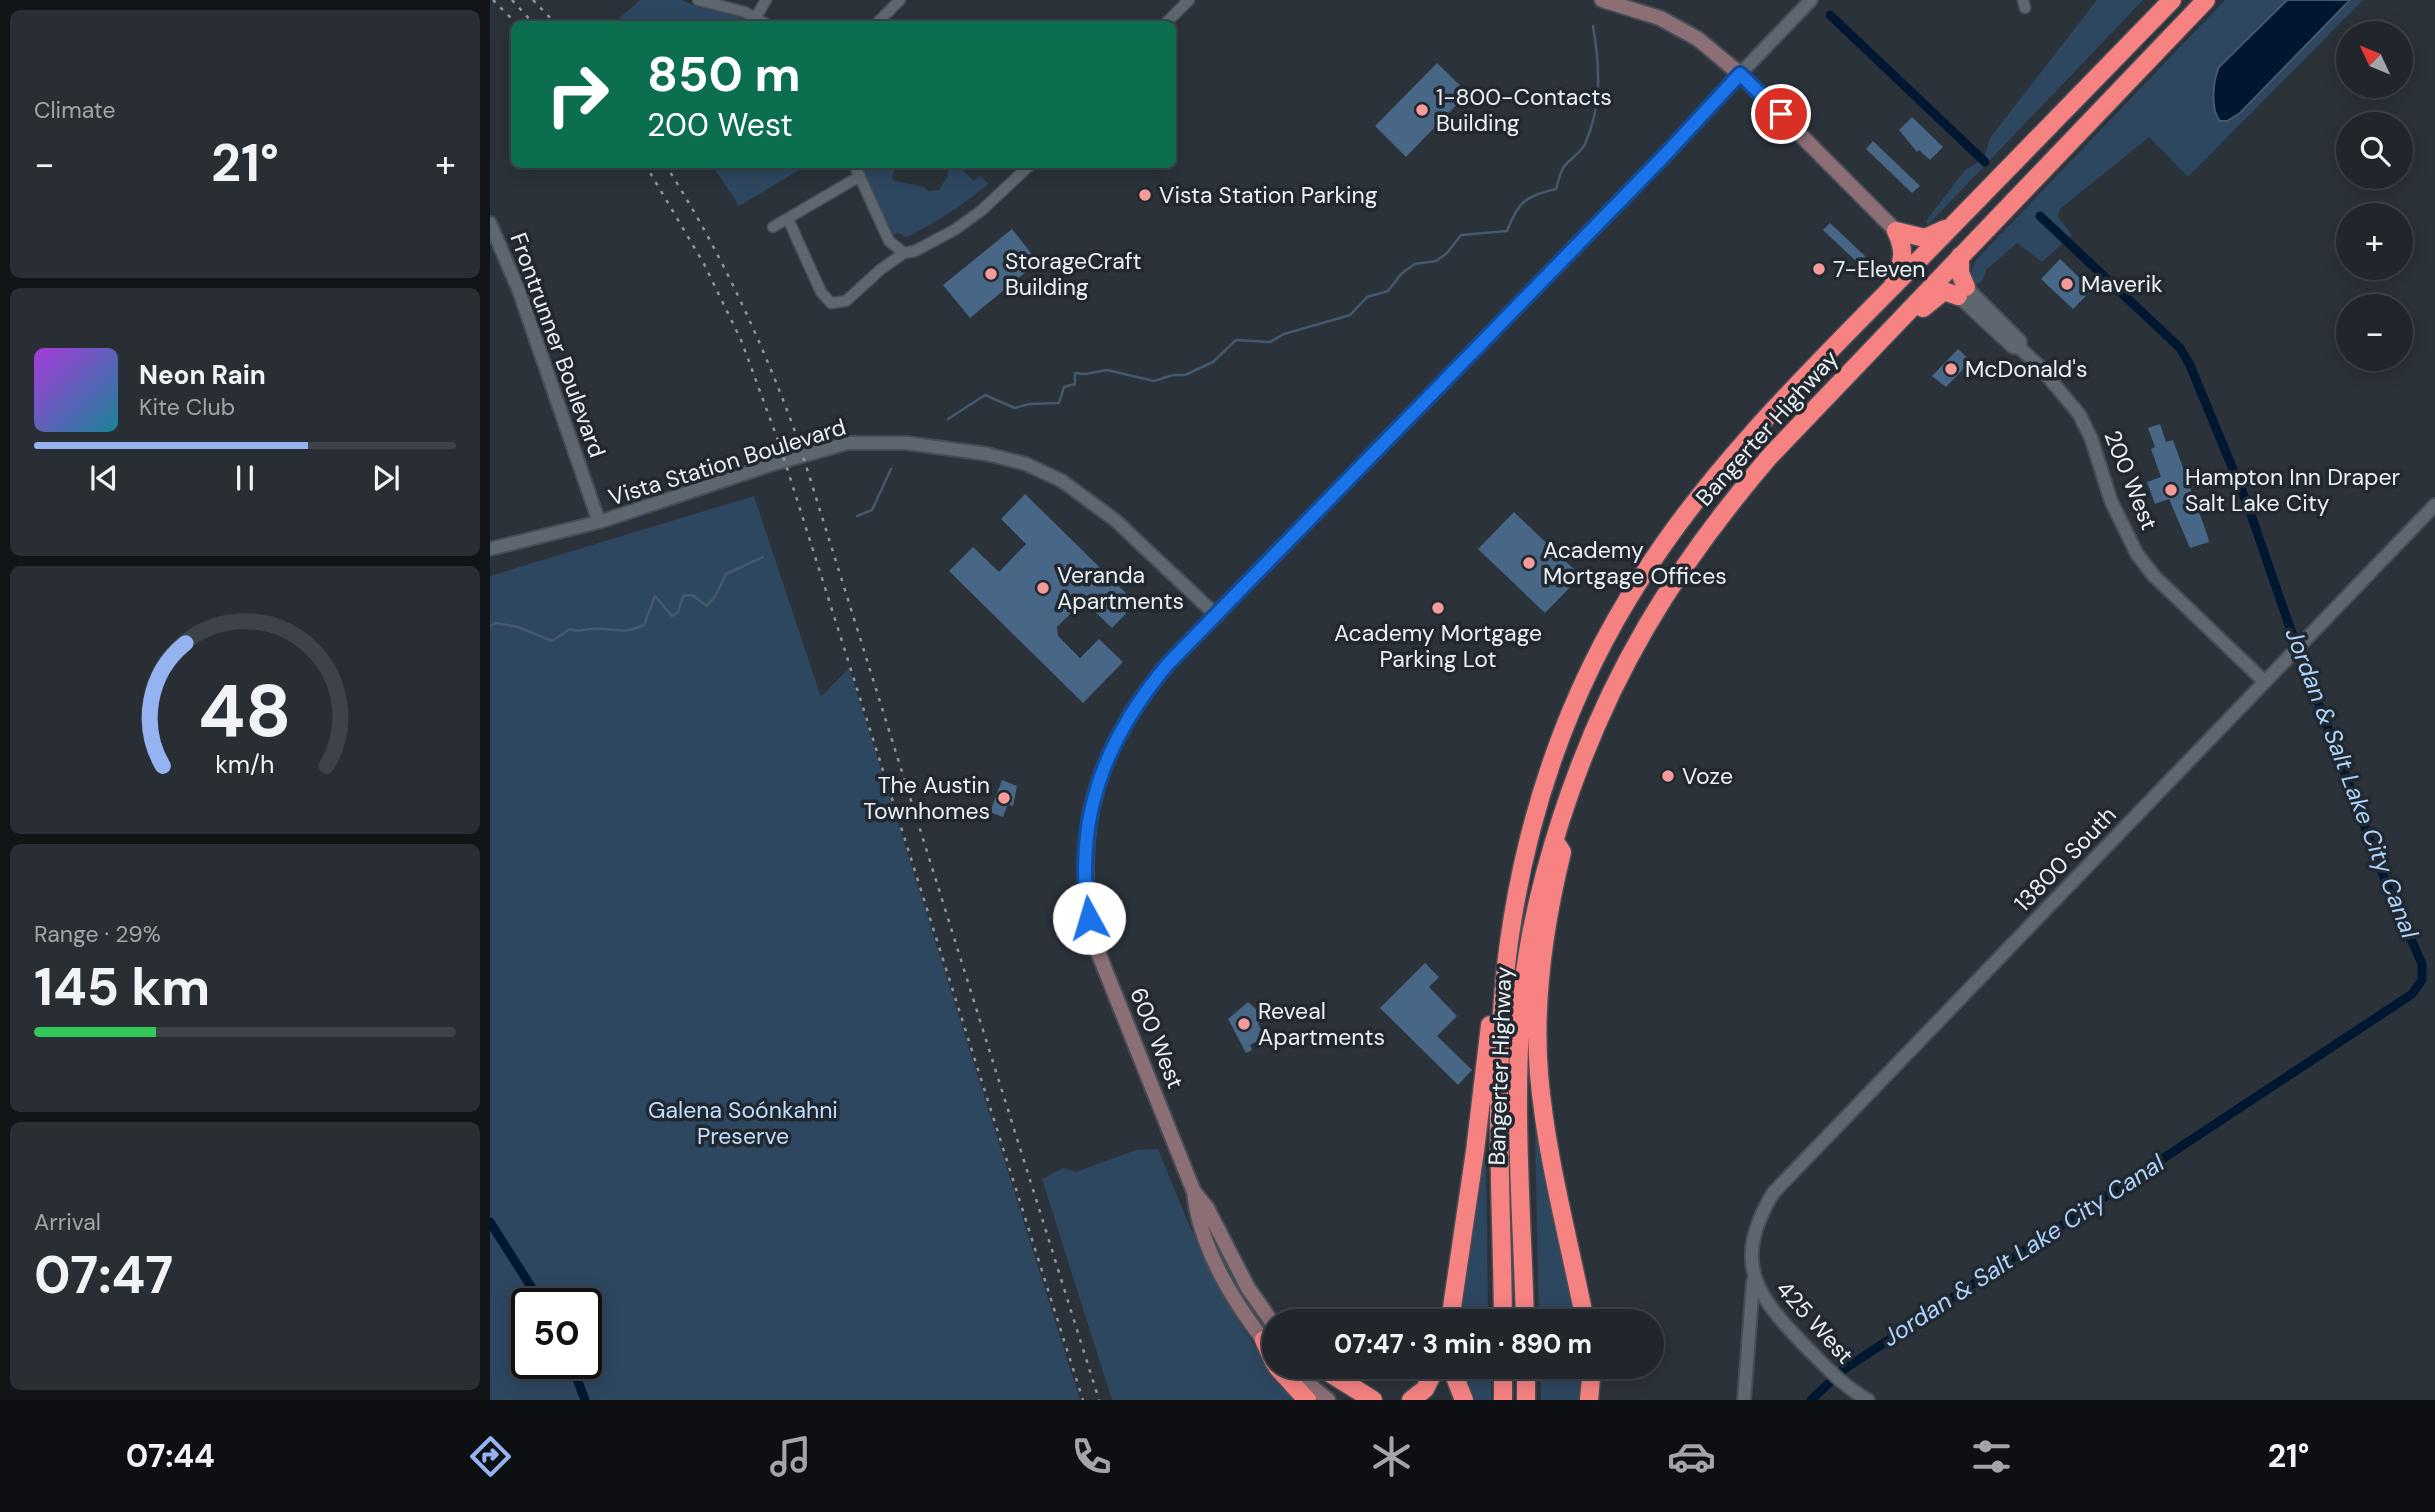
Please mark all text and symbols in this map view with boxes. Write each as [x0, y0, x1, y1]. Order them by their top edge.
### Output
north arrow [2336, 21, 2413, 98]
map controls [2336, 21, 2413, 371]
text: 850 m [647, 42, 801, 106]
icon: right [532, 49, 623, 140]
place label: 1-800-Contacts Building [1436, 82, 1612, 138]
pin [1751, 84, 1811, 144]
text: Climate [34, 95, 116, 125]
icon: arrive [1762, 95, 1800, 133]
marker: 1-800-Contacts Building [1414, 102, 1430, 118]
text: 200 West [647, 104, 793, 146]
button: search [2336, 112, 2413, 189]
text: 21° [211, 129, 279, 197]
text: − [34, 139, 55, 189]
text: + [435, 139, 456, 189]
place label: Vista Station Parking [1159, 180, 1378, 210]
marker: Vista Station Parking [1137, 187, 1153, 203]
button: + [2336, 203, 2413, 280]
street label: Frontrunner Boulevard [503, 229, 613, 461]
place label: StorageCraft Building [1005, 246, 1141, 302]
place label: 7-Eleven [1833, 254, 1925, 284]
marker: 7-Eleven [1811, 261, 1827, 277]
marker: StorageCraft Building [983, 266, 999, 282]
place label: Maverik [2081, 269, 2163, 299]
marker: Maverik [2059, 276, 2075, 292]
button: − [2336, 294, 2413, 371]
street label: Bangerter Highway [1689, 344, 1845, 512]
place label: McDonald's [1965, 354, 2087, 384]
text: Neon Rain [139, 358, 266, 392]
marker: McDonald's [1943, 361, 1959, 377]
text: Kite Club [139, 392, 235, 422]
street label: Vista Station Boulevard [605, 412, 849, 512]
street label: 200 West [2097, 426, 2165, 534]
icon: previous [85, 459, 123, 497]
icon: pause [226, 459, 264, 497]
icon: next [367, 459, 405, 497]
place label: Hampton Inn Draper Salt Lake City [2185, 462, 2400, 518]
marker: Hampton Inn Draper Salt Lake City [2163, 482, 2179, 498]
place label: Academy Mortgage Offices [1543, 535, 1727, 591]
marker: Academy Mortgage Offices [1521, 555, 1537, 571]
place label: Veranda Apartments [1057, 560, 1184, 616]
marker: Veranda Apartments [1035, 580, 1051, 596]
marker: Academy Mortgage Parking Lot [1430, 600, 1446, 616]
place label: Academy Mortgage Parking Lot [1334, 618, 1542, 674]
water label: Jordan & Salt Lake City Canal [2278, 623, 2426, 943]
text: 48 [198, 664, 292, 759]
text: km/h [215, 748, 275, 781]
place label: Voze [1682, 761, 1733, 791]
marker: Voze [1660, 768, 1676, 784]
place label: The Austin Townhomes [863, 770, 990, 826]
marker: The Austin Townhomes [996, 790, 1012, 806]
street label: 13800 South [2007, 800, 2123, 918]
position arrow [1052, 881, 1126, 955]
text: Range · 29% [34, 919, 161, 949]
text: 145 km [34, 953, 210, 1021]
street label: Bangerter Highway [1482, 966, 1518, 1166]
street label: 600 West [1123, 983, 1191, 1093]
place label: Reveal Apartments [1258, 996, 1385, 1052]
marker: Reveal Apartments [1236, 1016, 1252, 1032]
park label: Galena Soónkahni Preserve [648, 1095, 838, 1151]
water label: Jordan & Salt Lake City Canal [1876, 1147, 2170, 1353]
text: Arrival [34, 1207, 101, 1237]
text: 07:47 [34, 1241, 173, 1309]
street label: 425 West [1770, 1274, 1860, 1370]
speed limit sign: 50 [511, 1288, 602, 1379]
text: 07:47 · 3 min · 890 m [1334, 1327, 1592, 1361]
icon: directions [466, 1432, 515, 1481]
icon: music [766, 1432, 815, 1481]
icon: phone [1067, 1432, 1116, 1481]
icon: climate [1367, 1432, 1416, 1481]
icon: car [1667, 1432, 1716, 1481]
icon: filters [1967, 1432, 2016, 1481]
text: 07:44 [126, 1435, 215, 1477]
text: 21° [2268, 1435, 2309, 1477]

